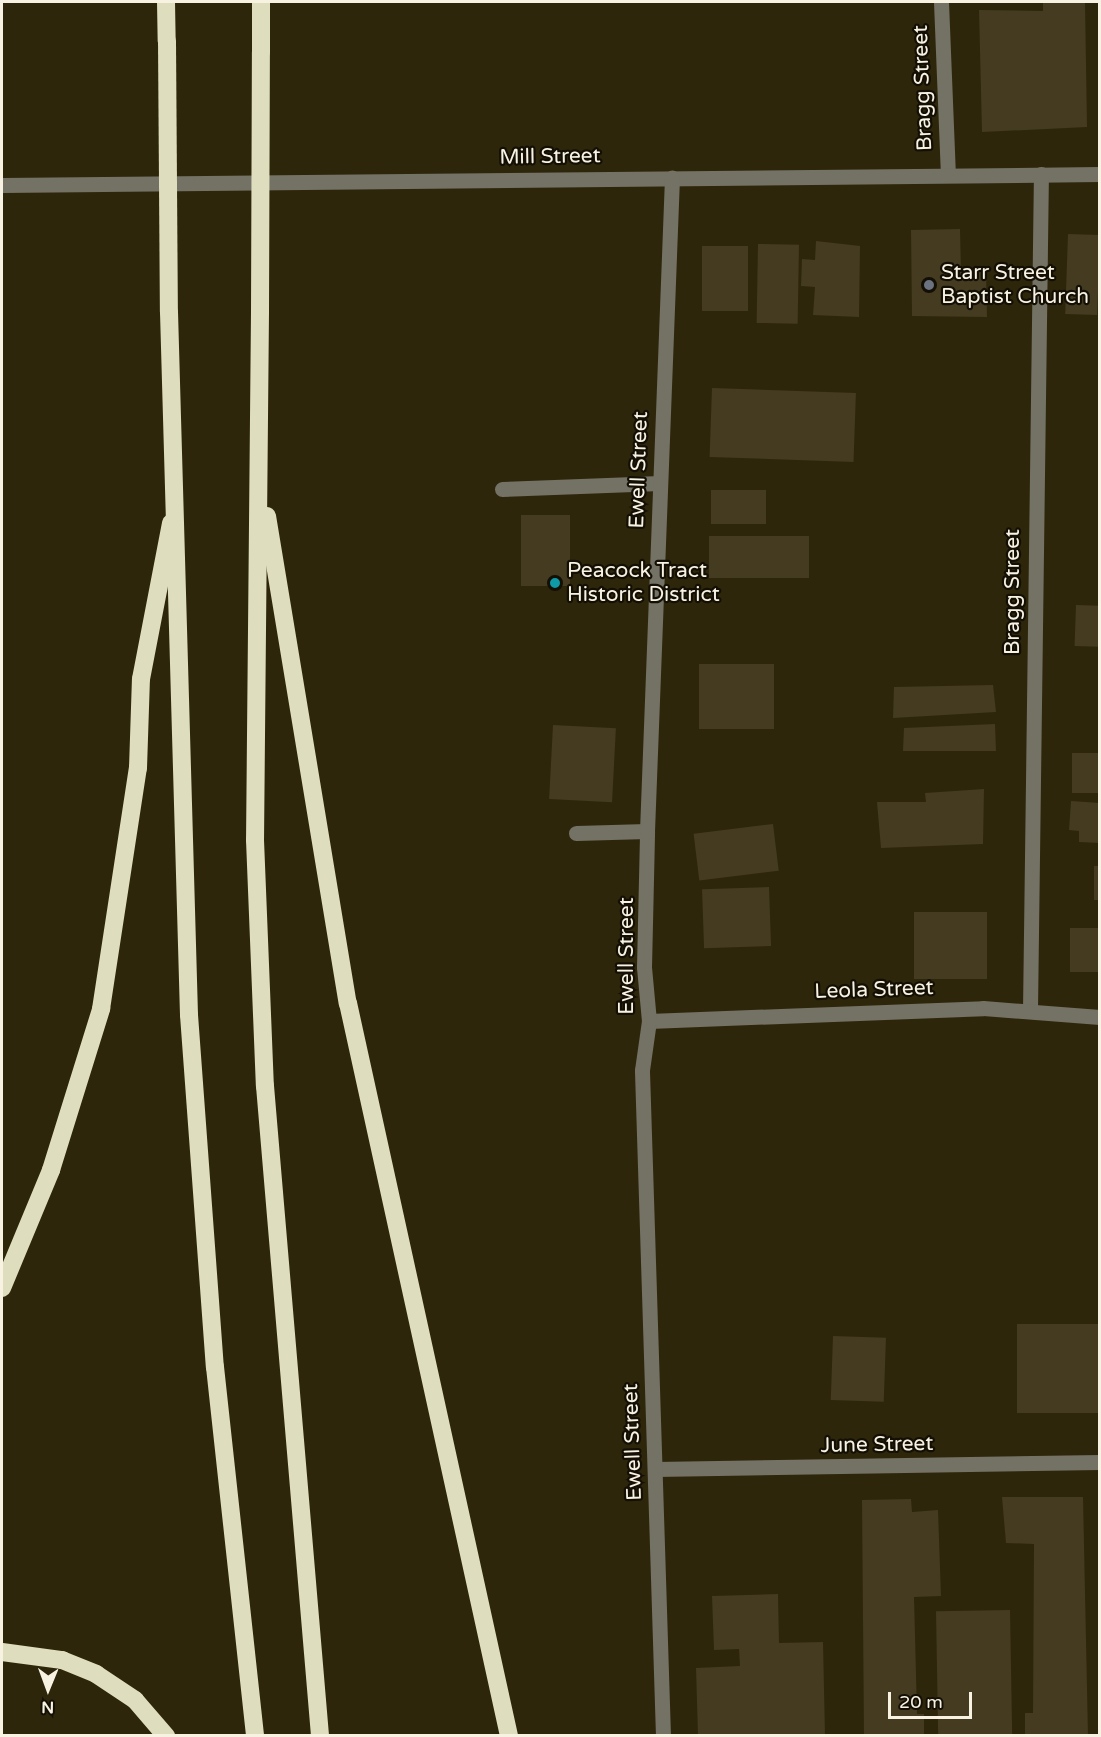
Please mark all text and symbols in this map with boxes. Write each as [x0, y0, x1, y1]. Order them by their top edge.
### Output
street label: Bragg Street [908, 24, 938, 152]
street label: Mill Street [499, 144, 601, 170]
place label: Starr Street Baptist Church [941, 260, 1089, 310]
marker: Starr Street Baptist Church [922, 278, 936, 292]
street label: Ewell Street [624, 411, 654, 529]
street label: Bragg Street [1000, 529, 1026, 655]
place label: Peacock Tract Historic District [567, 558, 720, 608]
marker: Peacock Tract Historic District [548, 576, 562, 590]
street label: Ewell Street [614, 897, 640, 1015]
street label: Leola Street [814, 975, 934, 1005]
street label: Ewell Street [618, 1383, 648, 1501]
street label: June Street [820, 1431, 934, 1459]
north arrow [18, 1659, 78, 1719]
scale bar [891, 1680, 975, 1718]
text: 20 m [899, 1691, 943, 1713]
text: N [41, 1697, 54, 1717]

